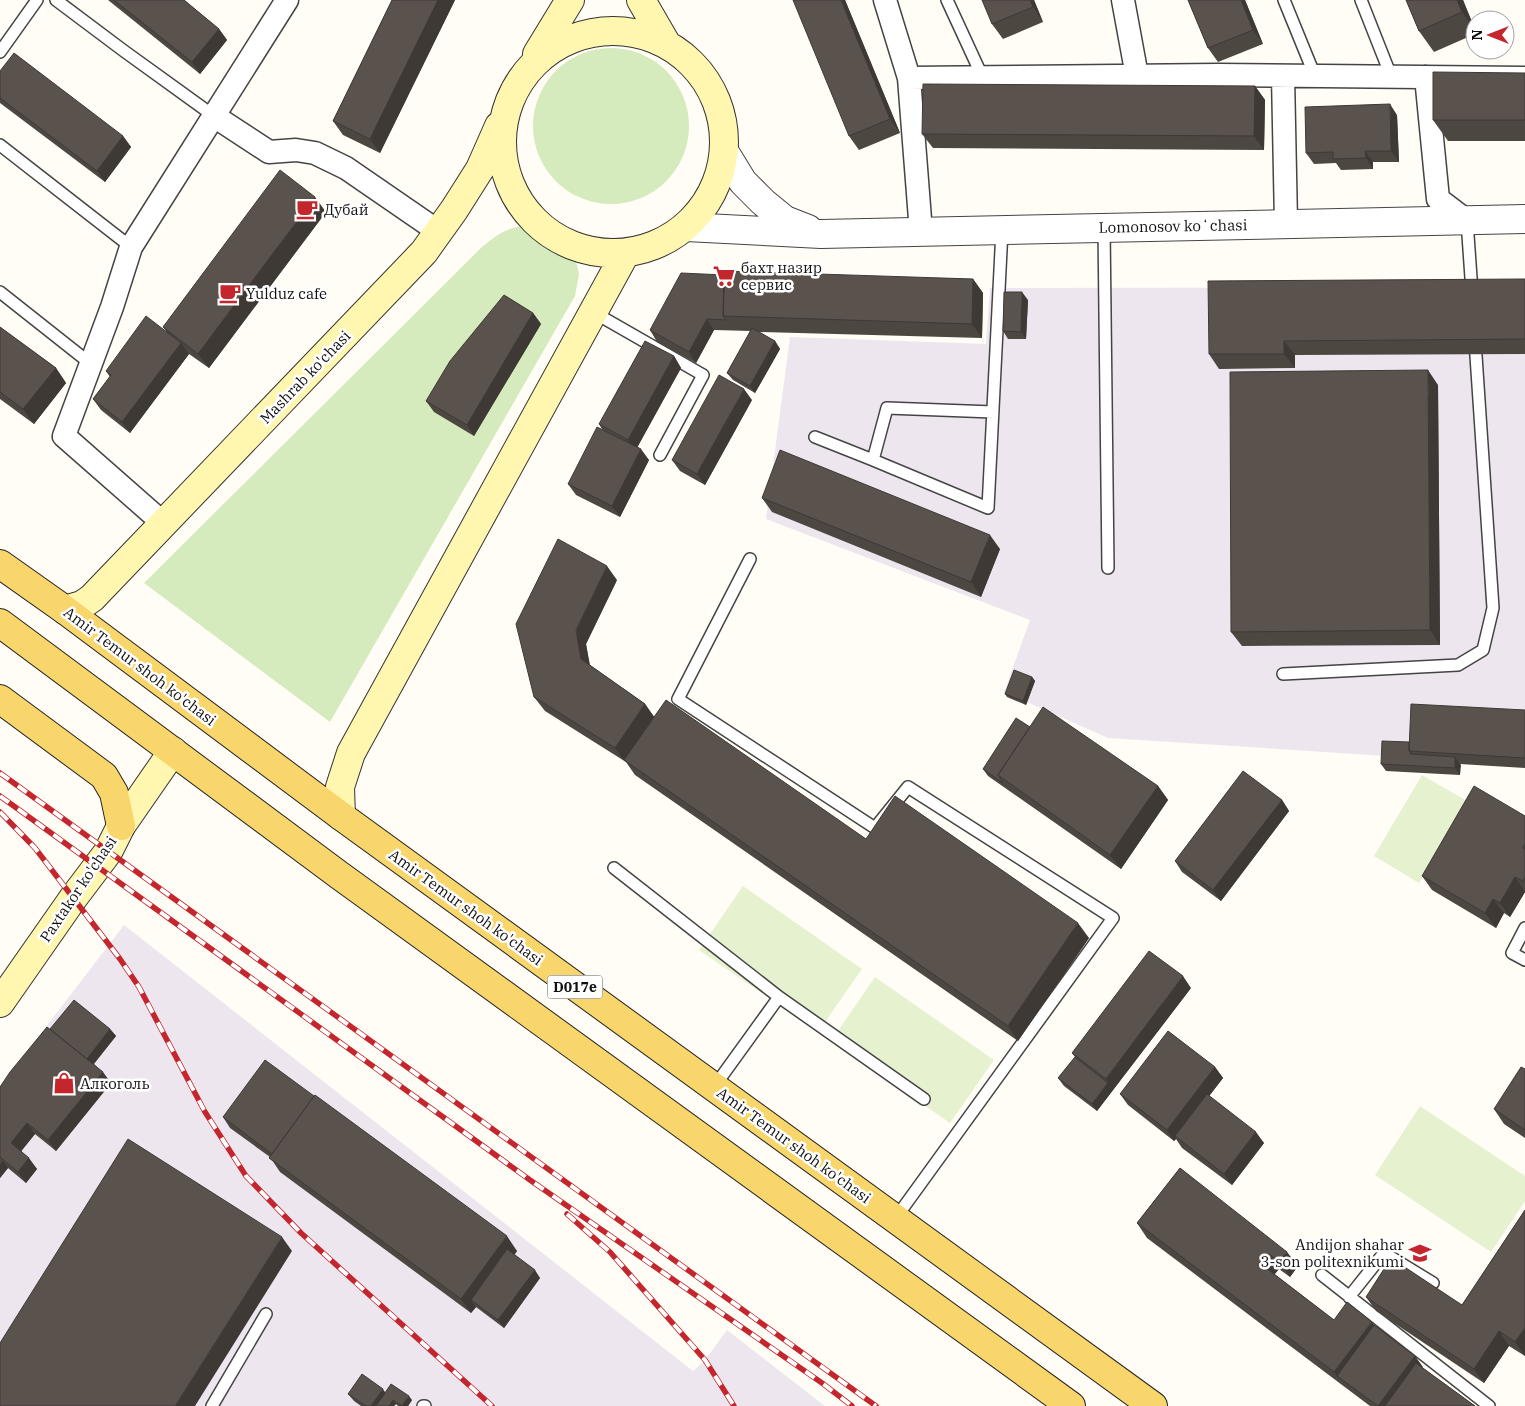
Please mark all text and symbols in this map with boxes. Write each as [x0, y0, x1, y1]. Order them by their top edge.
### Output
north arrow [1465, 10, 1515, 60]
text: N [1468, 29, 1486, 41]
cafe icon: Дубай [294, 196, 320, 222]
place label: Дубай [324, 200, 369, 219]
street label: Lomonosov koʻchasi [1099, 215, 1248, 237]
place label: бахт назир сервис [741, 258, 822, 294]
supermarket icon: бахт назир сервис [711, 263, 737, 289]
cafe icon: Yulduz cafe [217, 280, 243, 306]
place label: Yulduz cafe [246, 284, 327, 303]
street label: Mashrab ko'chasi [256, 326, 355, 428]
street label: Amir Temur shoh ko'chasi [60, 603, 220, 730]
street label: Paxtakor ko'chasi [36, 832, 121, 946]
street label: Amir Temur shoh ko'chasi [385, 845, 547, 969]
road number: D017e [548, 976, 602, 999]
shop icon: Алкоголь [51, 1070, 77, 1096]
place label: Алкоголь [80, 1074, 150, 1093]
street label: Amir Temur shoh ko'chasi [713, 1083, 875, 1207]
place label: Andijon shahar 3-son politexnikumi [1260, 1235, 1404, 1271]
school or university icon: Andijon shahar 3-son politexnikumi [1407, 1240, 1433, 1266]

